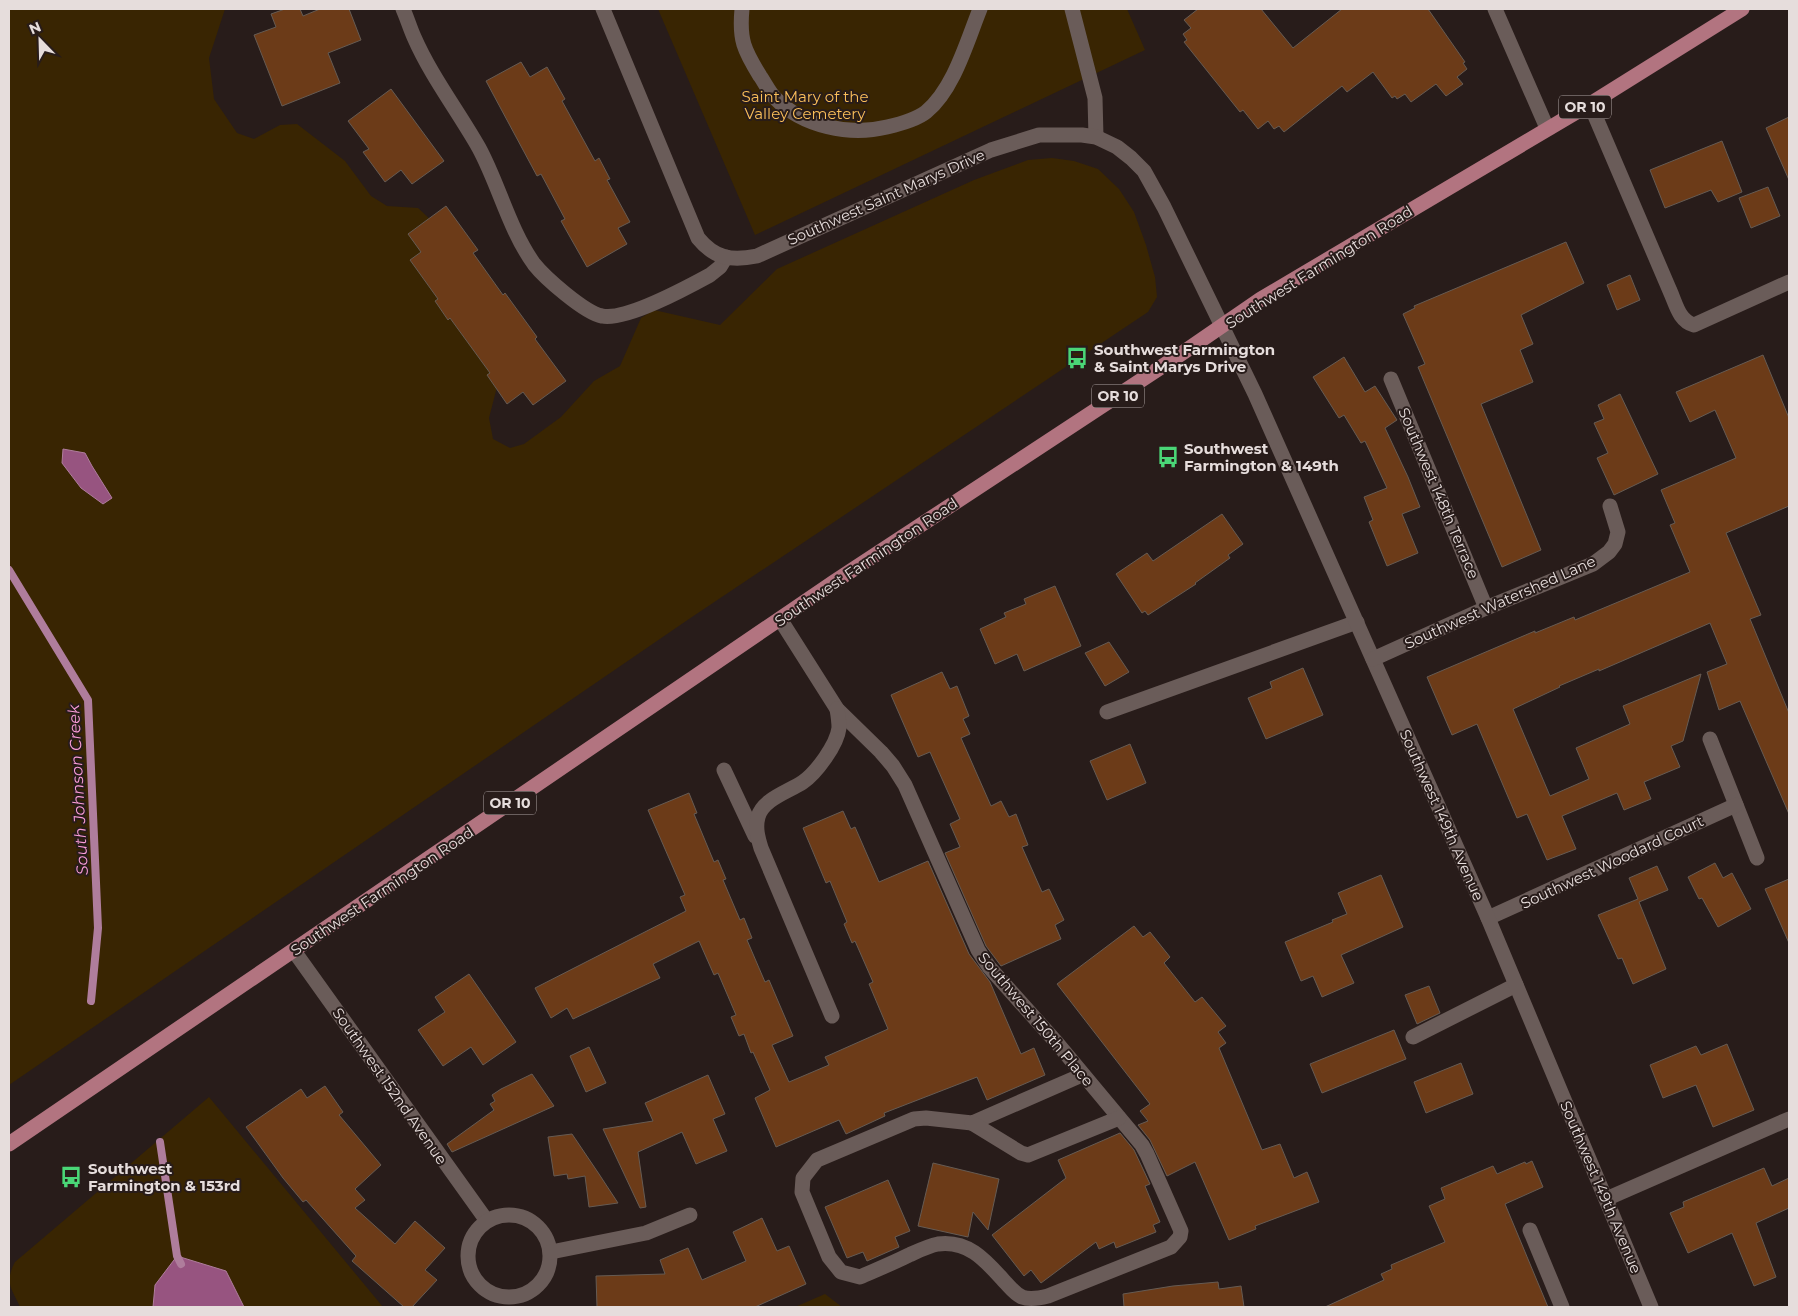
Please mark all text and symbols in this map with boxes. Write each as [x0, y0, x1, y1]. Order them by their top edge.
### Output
north arrow [15, 15, 65, 65]
text: N [26, 18, 44, 39]
park label: Saint Mary of the Valley Cemetery [741, 87, 869, 123]
road number: OR 10 [1559, 95, 1611, 118]
street label: Southwest Saint Marys Drive [784, 145, 988, 249]
street label: Southwest Farmington Road [1222, 201, 1416, 333]
place label: Southwest Farmington & Saint Marys Drive [1094, 340, 1275, 376]
bus stop icon: Southwest Farmington & Saint Marys Drive [1064, 345, 1090, 371]
road number: OR 10 [1092, 384, 1144, 408]
street label: Southwest 148th Terrace [1394, 405, 1484, 581]
place label: Southwest Farmington & 149th [1184, 439, 1339, 475]
bus stop icon: Southwest Farmington & 149th [1155, 444, 1181, 470]
street label: Southwest Farmington Road [771, 493, 961, 631]
street label: Southwest Watershed Lane [1401, 551, 1599, 653]
water label: South Johnson Creek [64, 703, 92, 876]
street label: Southwest 149th Avenue [1396, 726, 1488, 904]
road number: OR 10 [484, 791, 536, 814]
street label: Southwest Woodard Court [1517, 811, 1707, 913]
street label: Southwest Farmington Road [287, 822, 477, 960]
street label: Southwest 150th Place [974, 948, 1098, 1090]
street label: Southwest 152nd Avenue [328, 1004, 452, 1168]
street label: Southwest 149th Avenue [1556, 1098, 1646, 1276]
place label: Southwest Farmington & 153rd [88, 1159, 240, 1195]
bus stop icon: Southwest Farmington & 153rd [58, 1164, 84, 1190]

